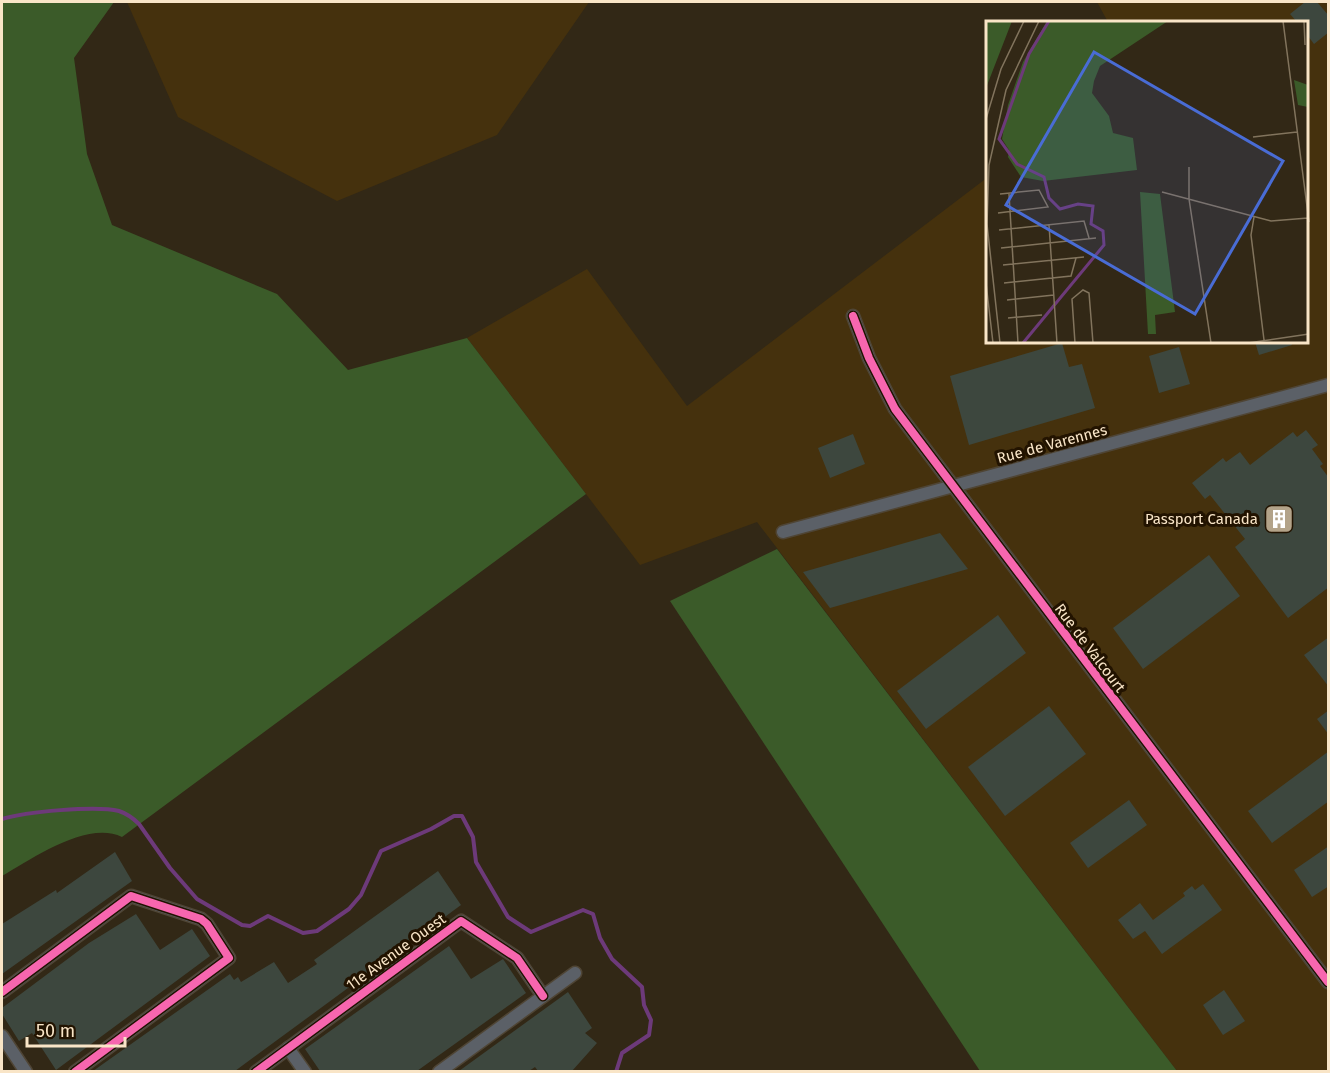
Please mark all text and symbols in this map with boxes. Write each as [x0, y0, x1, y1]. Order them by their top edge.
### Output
inset map [986, 21, 1309, 344]
street label: Rue de Varennes [995, 421, 1109, 467]
building icon: Passport Canada [1263, 503, 1295, 535]
place label: Passport Canada [1145, 510, 1258, 528]
street label: Rue de Valcourt [1051, 600, 1130, 696]
street label: 11e Avenue Ouest [343, 910, 450, 994]
scale bar [27, 1010, 124, 1048]
text: 50 m [36, 1020, 75, 1042]

